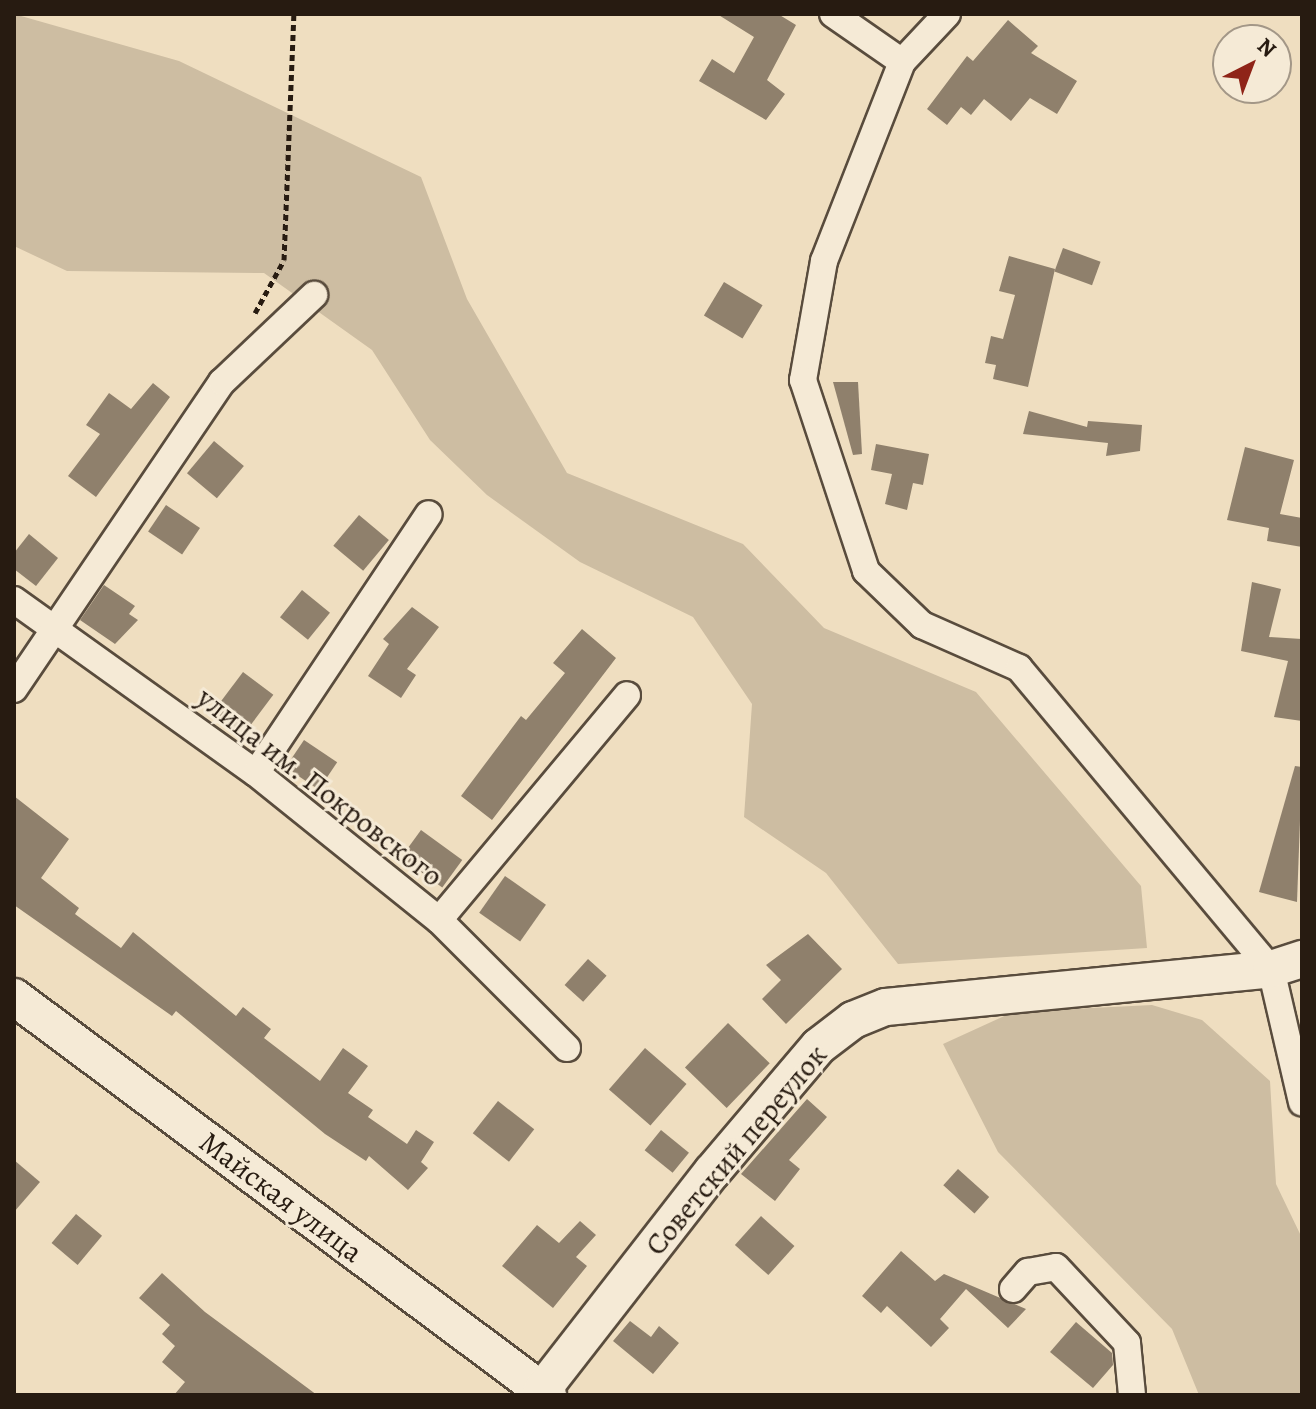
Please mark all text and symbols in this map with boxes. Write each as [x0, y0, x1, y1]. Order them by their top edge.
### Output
north arrow [1212, 24, 1292, 104]
text: N [1251, 31, 1283, 64]
street label: улица им. Покровского [190, 680, 450, 894]
street label: Советский переулок [637, 1037, 835, 1263]
street label: Майская улица [192, 1124, 370, 1270]

